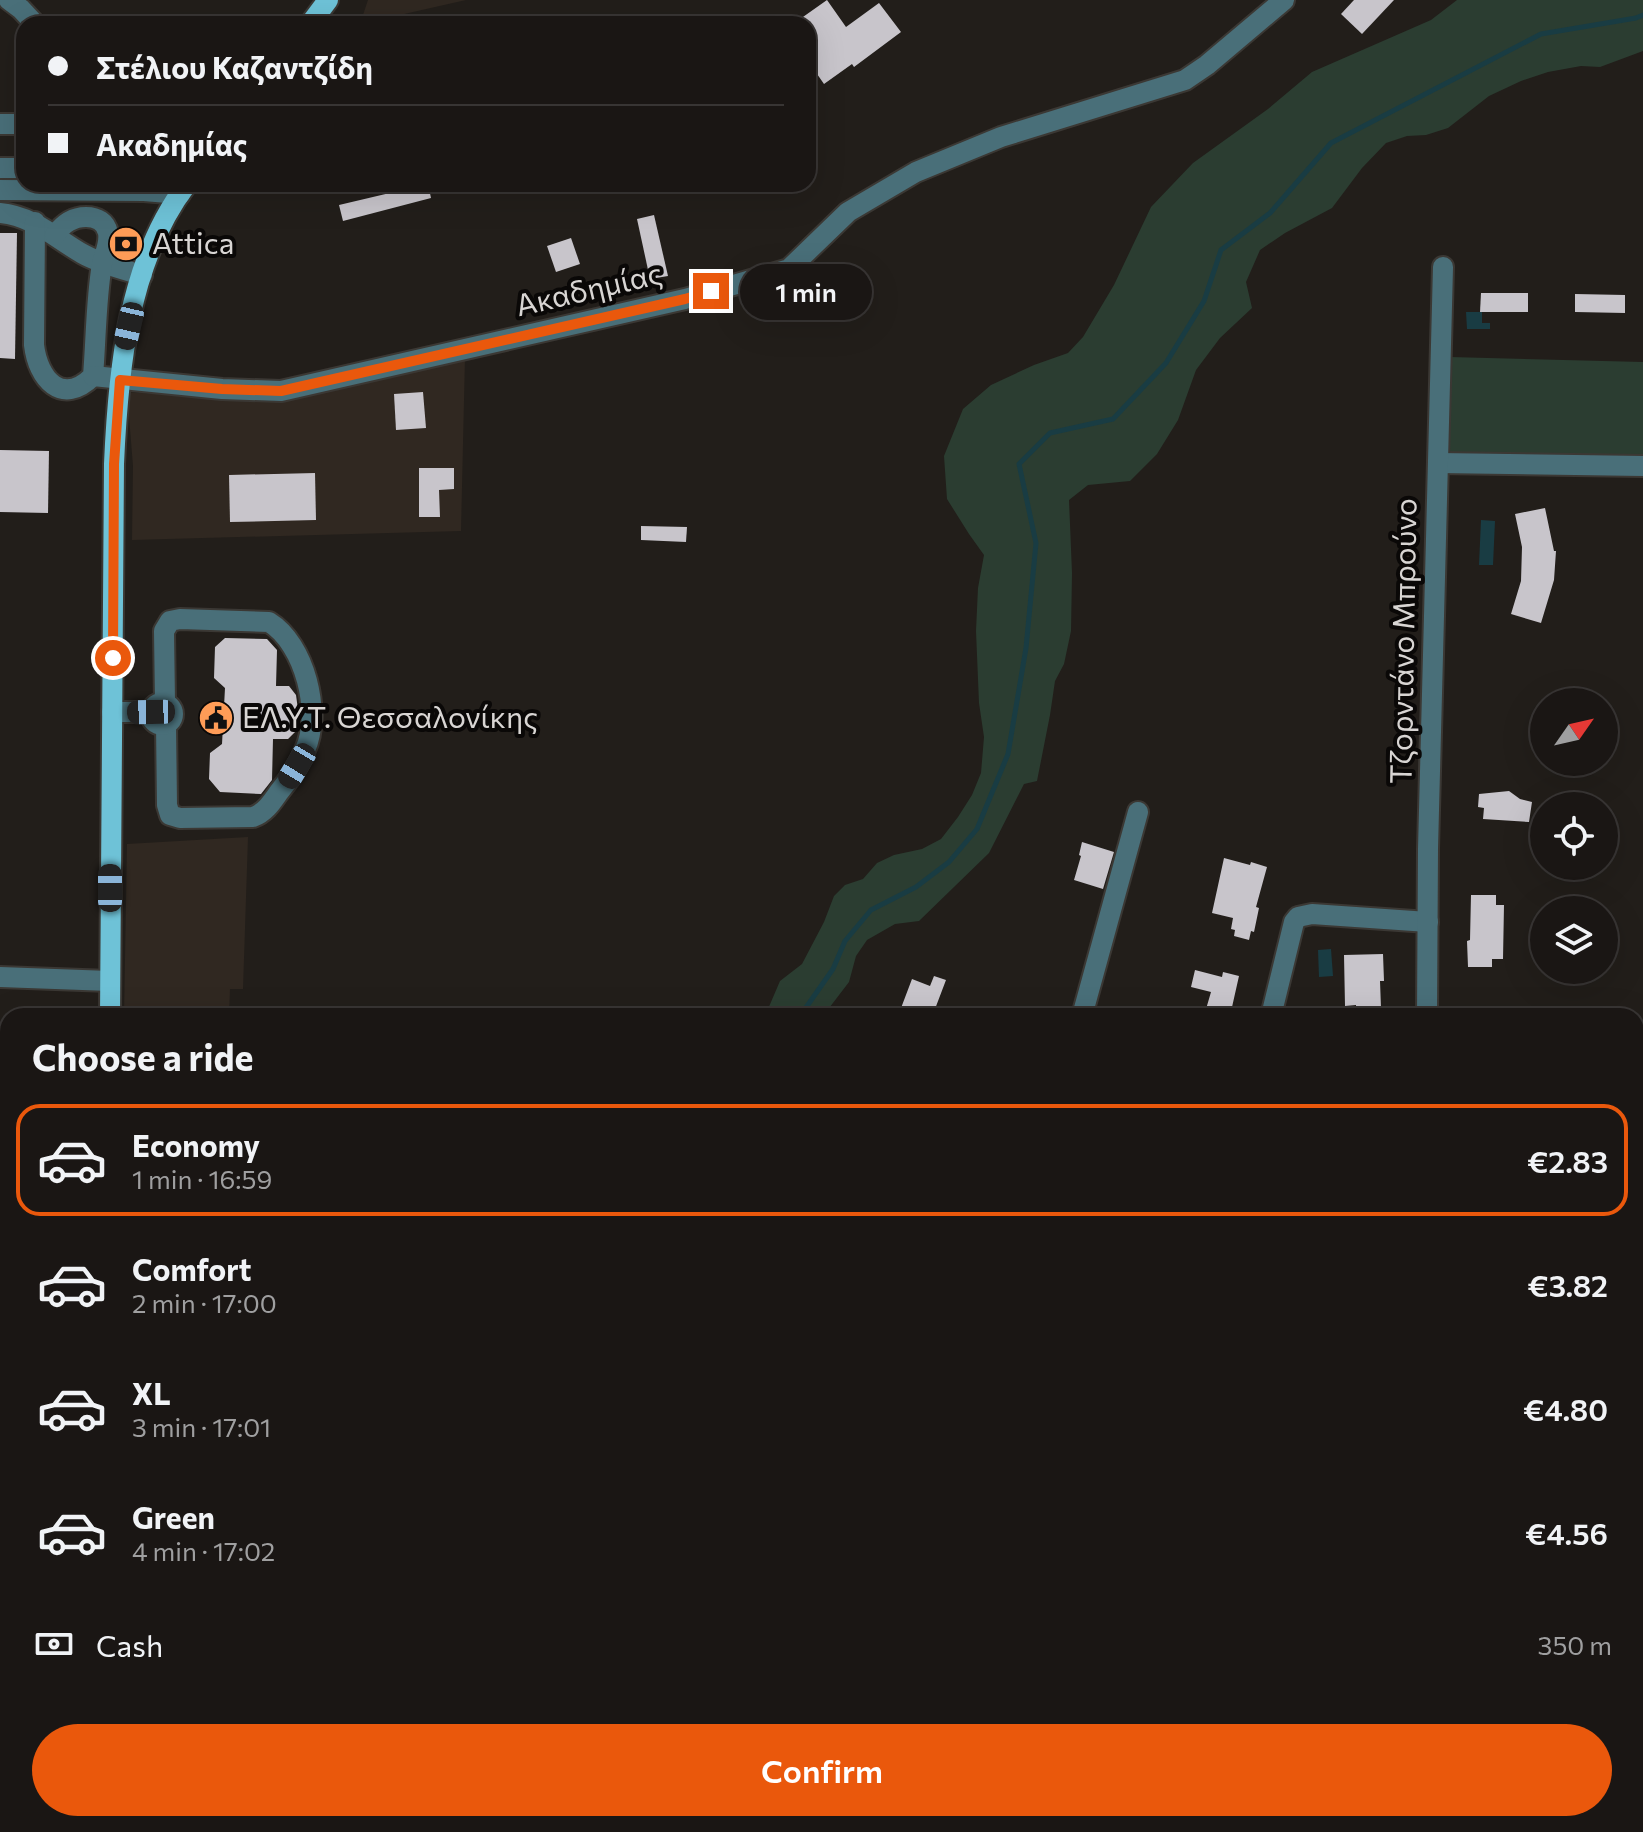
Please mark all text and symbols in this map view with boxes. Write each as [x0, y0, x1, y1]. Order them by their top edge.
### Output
text: Στέλιου Καζαντζίδη [96, 48, 373, 85]
text: Ακαδημίας [96, 125, 247, 162]
place label: Attica [152, 223, 234, 260]
bank icon: Attica [107, 225, 145, 263]
street label: Ακαδημίας [512, 253, 665, 322]
callout: 1 min [739, 263, 871, 319]
route end [693, 273, 729, 309]
text: 1 min [775, 276, 837, 307]
car [112, 300, 146, 352]
street label: Τζορντάνο Μπρούνο [1381, 498, 1422, 784]
route start [95, 640, 131, 676]
north arrow [1530, 688, 1618, 776]
map controls [1530, 688, 1618, 984]
place label: ΕΛ.Υ.Τ. Θεσσαλονίκης [242, 697, 538, 734]
public building icon: ΕΛ.Υ.Τ. Θεσσαλονίκης [197, 699, 235, 737]
car [127, 700, 175, 724]
car [274, 739, 320, 793]
button: locate [1530, 792, 1618, 880]
car [98, 864, 122, 912]
button: layers [1530, 896, 1618, 984]
text: Choose a ride [32, 1034, 253, 1078]
icon: car [36, 1124, 108, 1196]
text: Economy [132, 1126, 260, 1163]
text: €2.83 [1527, 1142, 1608, 1179]
text: 1 min · 16:59 [132, 1163, 272, 1194]
icon: car [36, 1248, 108, 1320]
text: Comfort [132, 1250, 251, 1287]
text: €3.82 [1528, 1266, 1608, 1303]
text: 2 min · 17:00 [132, 1287, 277, 1318]
icon: car [36, 1372, 108, 1444]
text: XL [132, 1374, 171, 1411]
text: €4.80 [1523, 1390, 1608, 1427]
text: 3 min · 17:01 [132, 1411, 271, 1442]
icon: car [36, 1496, 108, 1568]
text: Green [132, 1498, 215, 1535]
text: €4.56 [1525, 1514, 1608, 1551]
text: 4 min · 17:02 [132, 1535, 275, 1566]
icon: cash [32, 1622, 76, 1666]
text: Cash [96, 1626, 163, 1663]
text: 350 m [1538, 1629, 1612, 1660]
button: Confirm [32, 1724, 1612, 1816]

